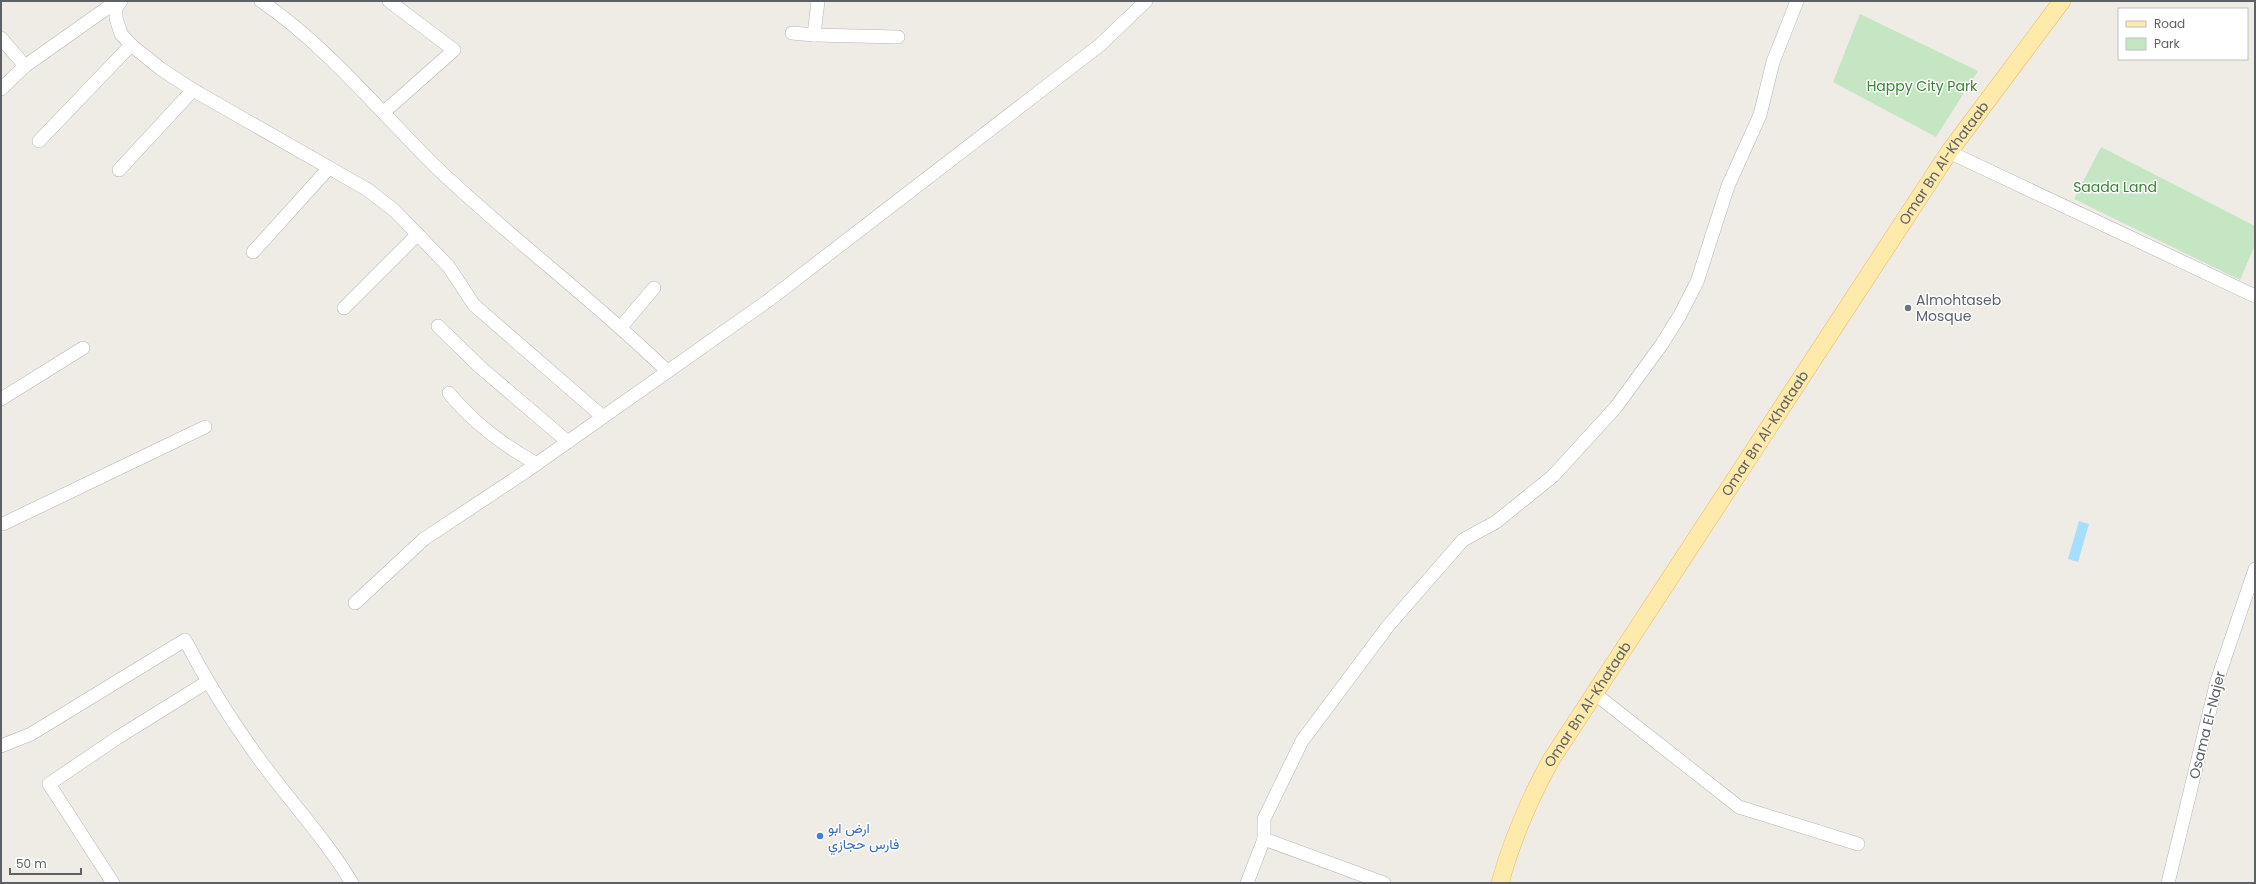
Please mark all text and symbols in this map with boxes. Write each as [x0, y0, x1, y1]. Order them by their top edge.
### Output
legend [2118, 8, 2248, 60]
text: Road [2154, 15, 2185, 32]
text: Park [2154, 35, 2181, 52]
park label: Happy City Park [1867, 76, 1978, 96]
street label: Omar Bn Al-Khataab [1894, 97, 1994, 229]
park label: Saada Land [2073, 177, 2157, 197]
place label: Almohtaseb Mosque [1916, 290, 2001, 326]
marker: Almohtaseb Mosque [1903, 303, 1913, 313]
street label: Omar Bn Al-Khataab [1717, 367, 1813, 500]
street label: Omar Bn Al-Khataab [1539, 638, 1636, 771]
street label: Osama El-Najer [2184, 669, 2230, 781]
place label: ارض ابو فارس حجازي [828, 818, 899, 856]
marker: ارض ابو فارس حجازي [815, 831, 825, 841]
scale bar [10, 850, 81, 876]
text: 50 m [16, 855, 47, 872]

